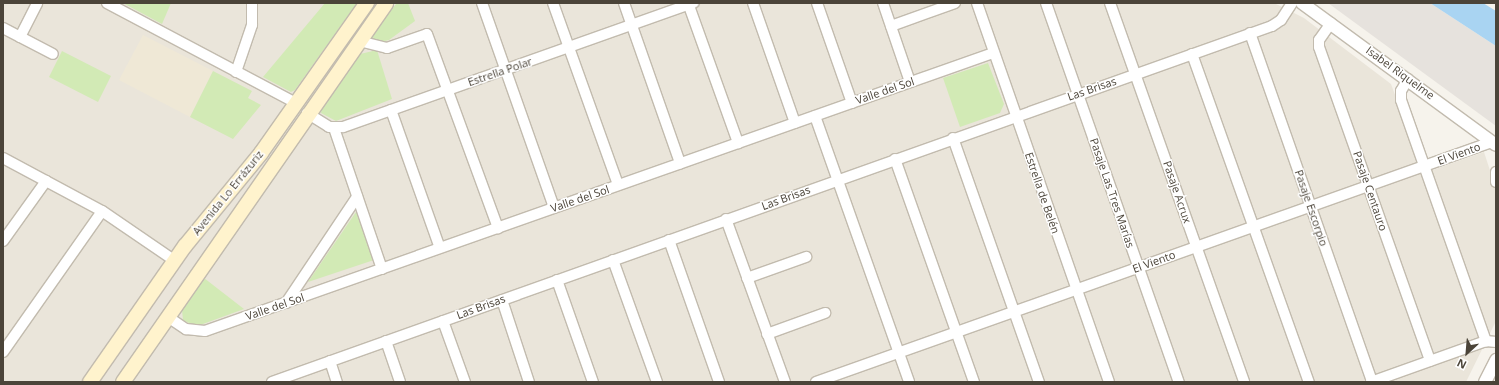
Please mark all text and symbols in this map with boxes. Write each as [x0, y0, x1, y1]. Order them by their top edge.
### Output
street label: Isabel Riquelme [1363, 44, 1437, 102]
street label: Estrella Polar [466, 55, 534, 89]
street label: Las Brisas [1066, 74, 1118, 104]
street label: Valle del Sol [854, 75, 916, 107]
street label: Pasaje Las Tres Marías [1087, 136, 1137, 250]
street label: El Viento [1436, 140, 1482, 168]
street label: Avenida Lo Errázuriz [190, 148, 266, 238]
street label: Pasaje Centauro [1350, 149, 1390, 233]
street label: Estrella de Belén [1022, 151, 1062, 235]
street label: Pasaje Acrux [1160, 159, 1194, 225]
street label: Pasaje Escorpio [1292, 168, 1330, 248]
street label: Valle del Sol [549, 183, 611, 215]
street label: Las Brisas [760, 183, 812, 213]
street label: El Viento [1131, 248, 1177, 276]
street label: Valle del Sol [244, 291, 306, 323]
street label: Las Brisas [455, 292, 507, 322]
north arrow [1447, 333, 1487, 373]
text: N [1454, 356, 1469, 373]

